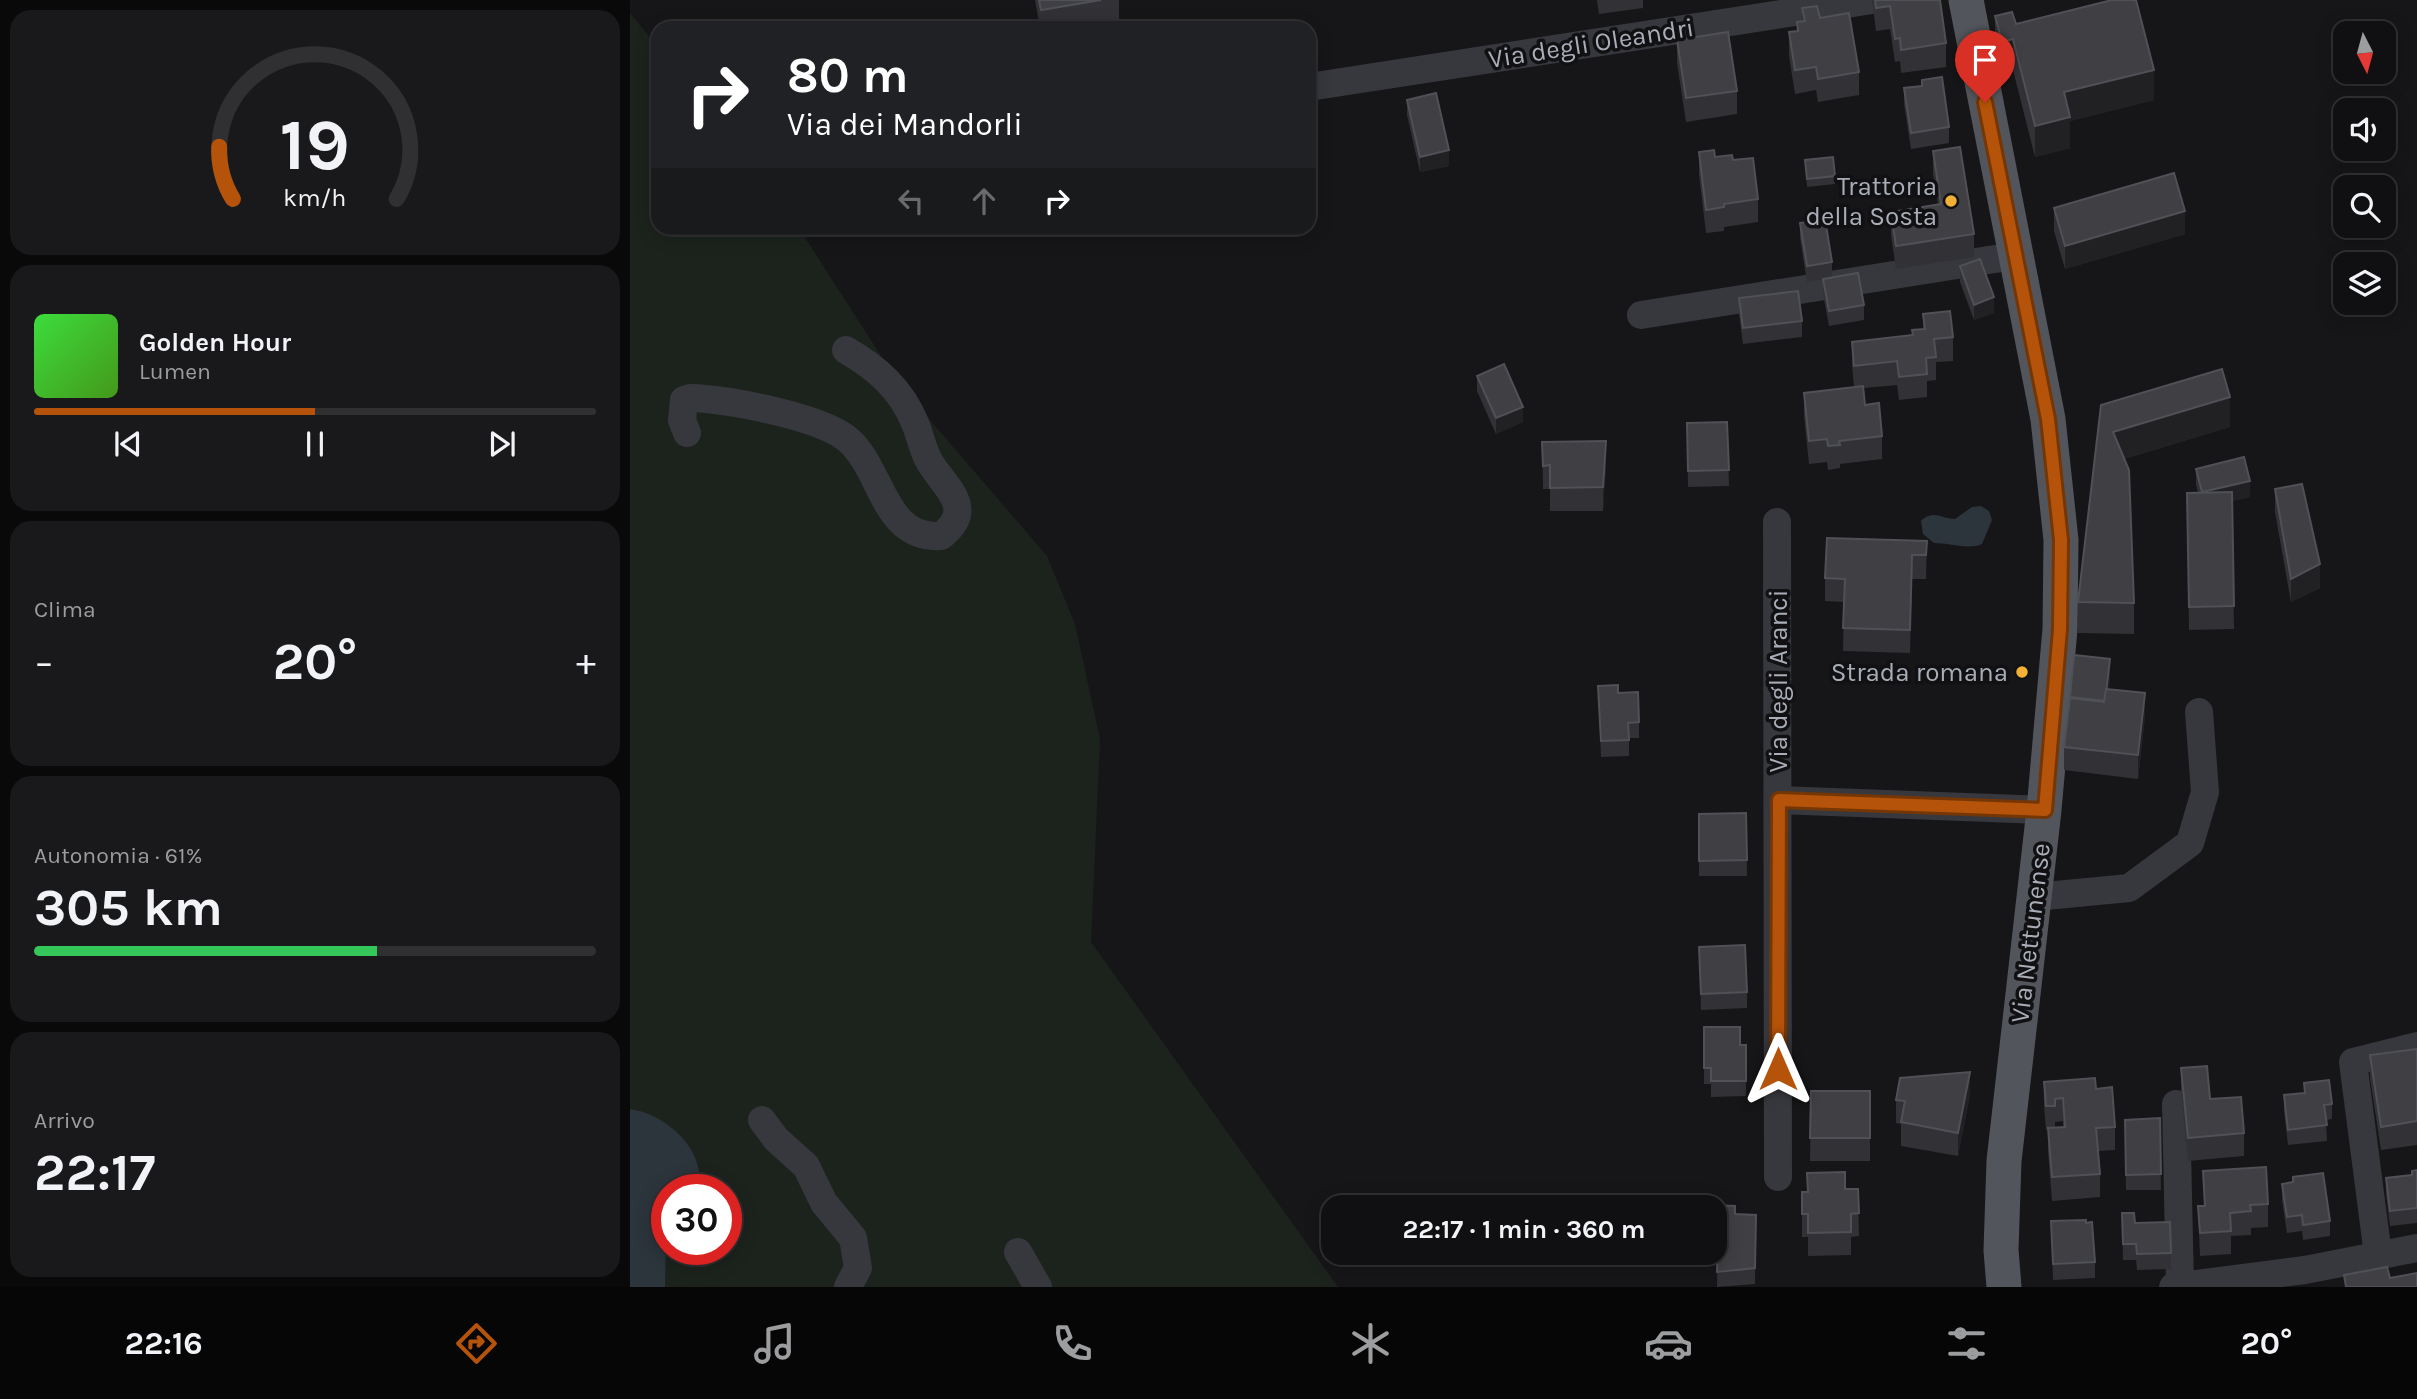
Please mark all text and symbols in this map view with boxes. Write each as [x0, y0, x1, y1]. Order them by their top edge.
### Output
street label: Via degli Oleandri [1486, 12, 1696, 75]
north arrow [2333, 21, 2396, 84]
map controls [2333, 21, 2396, 315]
pin [1955, 30, 2015, 102]
icon: arrive [1966, 41, 2004, 79]
text: 80 m [787, 47, 909, 104]
icon: right [672, 49, 763, 140]
button: sound [2333, 98, 2396, 161]
text: 19 [280, 102, 350, 187]
text: Via dei Mandorli [787, 106, 1023, 143]
place label: Trattoria della Sosta [1806, 171, 1937, 232]
button: search [2333, 175, 2396, 238]
icon: left [892, 182, 930, 220]
icon: ahead [965, 182, 1003, 220]
icon: right [1038, 182, 1076, 220]
text: km/h [283, 183, 347, 212]
marker: Trattoria della Sosta [1943, 193, 1959, 209]
button: layers [2333, 252, 2396, 315]
text: Golden Hour [139, 327, 291, 358]
text: Lumen [139, 358, 211, 385]
icon: previous [109, 425, 147, 463]
icon: pause [296, 425, 334, 463]
icon: next [483, 425, 521, 463]
street label: Via degli Aranci [1763, 589, 1794, 773]
text: Clima [34, 596, 96, 623]
text: 20° [273, 631, 357, 692]
text: − [34, 640, 54, 685]
text: + [576, 640, 596, 685]
place label: Strada romana [1831, 657, 2008, 688]
marker: Strada romana [2014, 664, 2030, 680]
street label: Via Nettunense [2004, 841, 2057, 1025]
text: Autonomia · 61% [34, 842, 202, 869]
text: 305 km [34, 877, 223, 938]
position arrow [1741, 1032, 1815, 1106]
text: Arrivo [34, 1107, 95, 1134]
text: 22:17 [34, 1142, 155, 1203]
speed limit sign: 30 [651, 1174, 742, 1265]
text: 22:17 · 1 min · 360 m [1402, 1214, 1646, 1245]
icon: directions [452, 1319, 501, 1368]
icon: music [750, 1319, 799, 1368]
icon: phone [1048, 1319, 1097, 1368]
icon: climate [1346, 1319, 1395, 1368]
icon: car [1644, 1319, 1693, 1368]
icon: filters [1942, 1319, 1991, 1368]
text: 22:16 [125, 1325, 203, 1362]
text: 20° [2240, 1325, 2292, 1362]

